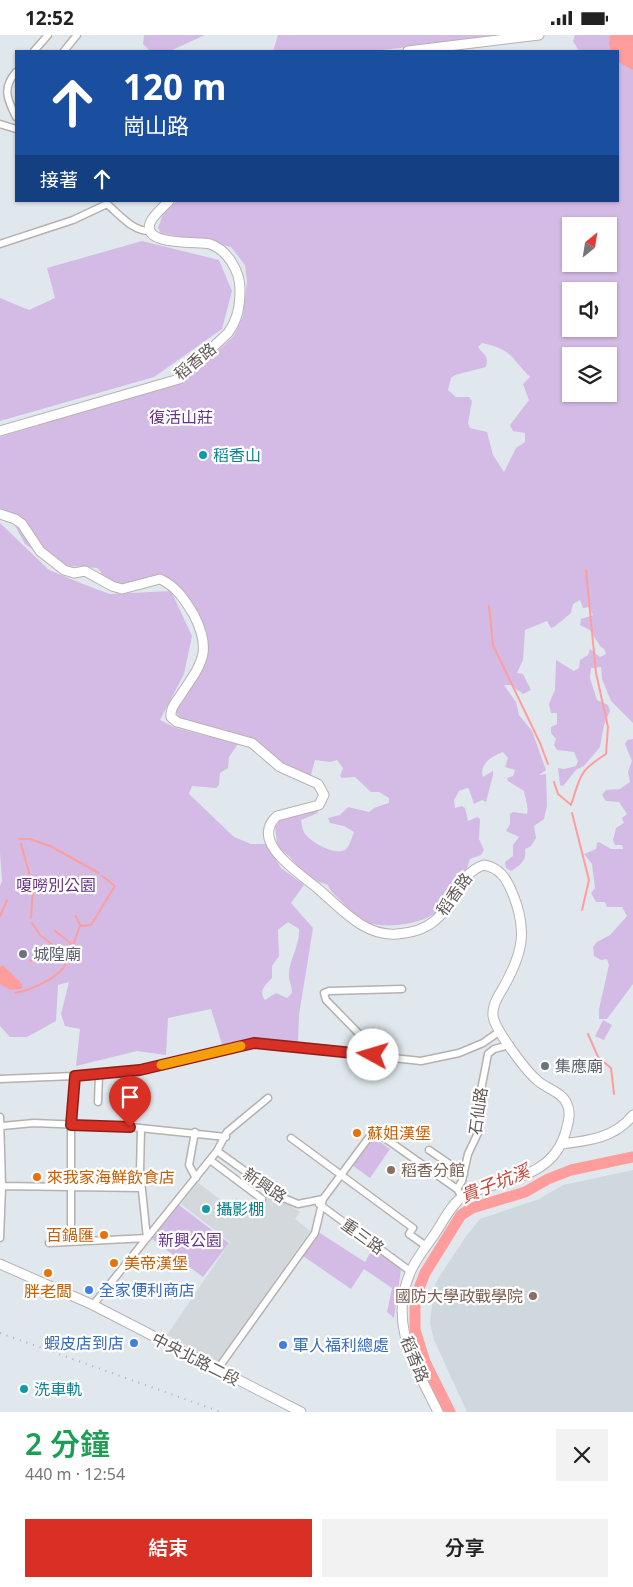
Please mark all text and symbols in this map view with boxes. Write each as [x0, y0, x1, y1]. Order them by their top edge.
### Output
text: 12:52 [25, 5, 74, 31]
text: 120 m [123, 63, 226, 110]
icon: ahead [40, 70, 105, 135]
text: 崗山路 [123, 110, 189, 140]
icon: ahead [88, 165, 116, 193]
text: 接著 [40, 167, 78, 193]
north arrow [562, 217, 618, 273]
map controls [562, 217, 617, 402]
button: sound [562, 282, 617, 337]
street label: 稻香路 [169, 337, 221, 385]
button: layers [562, 347, 617, 402]
park label: 復活山莊 [149, 406, 213, 428]
place label: 稻香山 [213, 444, 261, 466]
marker: 稻香山 [197, 449, 209, 461]
street label: 稻香路 [431, 868, 477, 920]
park label: 嗄嘮別公園 [16, 874, 96, 896]
place label: 城隍廟 [33, 943, 81, 965]
marker: 城隍廟 [17, 948, 29, 960]
position arrow [346, 1028, 398, 1080]
place label: 集應廟 [555, 1055, 603, 1077]
marker: 集應廟 [539, 1060, 551, 1072]
pin [109, 1076, 151, 1127]
icon: arrive [116, 1083, 144, 1111]
street label: 石仙路 [464, 1086, 492, 1136]
place label: 蘇姐漢堡 [367, 1122, 431, 1144]
marker: 蘇姐漢堡 [351, 1127, 363, 1139]
water label: 貴子坑溪 [457, 1157, 535, 1208]
place label: 稻香分館 [401, 1159, 465, 1181]
street label: 新興路 [239, 1162, 291, 1208]
marker: 稻香分館 [385, 1164, 397, 1176]
place label: 來我家海鮮飲食店 [47, 1166, 175, 1188]
marker: 來我家海鮮飲食店 [31, 1171, 43, 1183]
place label: 攝影棚 [216, 1198, 264, 1220]
marker: 攝影棚 [200, 1203, 212, 1215]
street label: 重三路 [337, 1213, 389, 1259]
place label: 百鍋匯 [46, 1224, 94, 1246]
marker: 百鍋匯 [98, 1229, 110, 1241]
park label: 新興公園 [158, 1229, 222, 1251]
place label: 美帝漢堡 [124, 1252, 188, 1274]
marker: 美帝漢堡 [108, 1257, 120, 1269]
marker: 胖老闆 [42, 1267, 54, 1279]
place label: 全家便利商店 [99, 1279, 195, 1301]
place label: 胖老闆 [24, 1280, 72, 1302]
marker: 全家便利商店 [83, 1284, 95, 1296]
place label: 國防大學政戰學院 [395, 1285, 523, 1307]
marker: 國防大學政戰學院 [527, 1290, 539, 1302]
street label: 中央北路二段 [148, 1327, 244, 1391]
place label: 蝦皮店到店 [44, 1332, 124, 1354]
street label: 稻香路 [396, 1333, 434, 1385]
place label: 軍人福利總處 [293, 1334, 389, 1356]
marker: 蝦皮店到店 [128, 1337, 140, 1349]
marker: 軍人福利總處 [277, 1339, 289, 1351]
place label: 洗車軌 [34, 1378, 82, 1400]
marker: 洗車軌 [18, 1383, 30, 1395]
text: 2 分鐘 [25, 1423, 110, 1464]
button: close [556, 1429, 608, 1481]
text: 440 m · 12:54 [25, 1463, 125, 1485]
button: 結束 [25, 1519, 312, 1577]
button: 分享 [322, 1519, 608, 1577]

